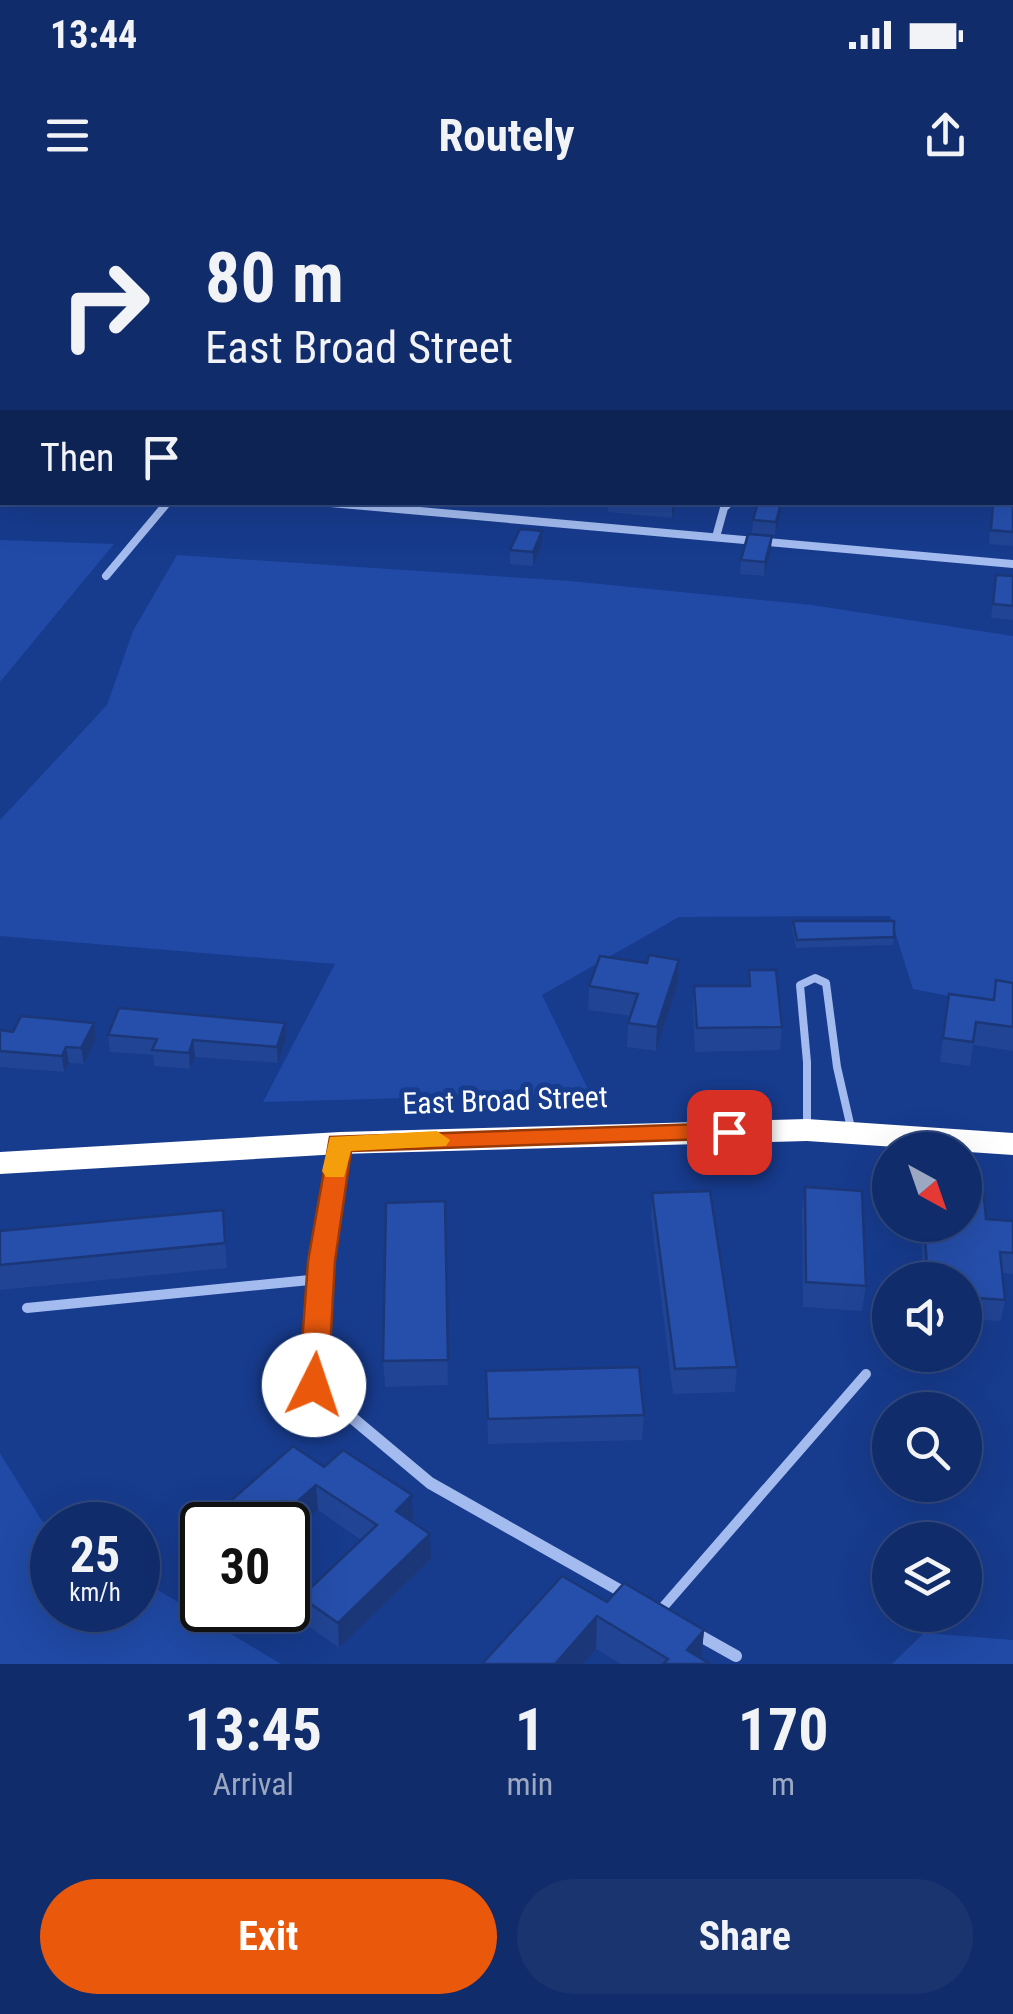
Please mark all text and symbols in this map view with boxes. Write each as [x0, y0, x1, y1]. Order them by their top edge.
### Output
text: 13:44 [50, 13, 137, 57]
icon: menu [40, 108, 95, 163]
icon: share [918, 108, 973, 163]
text: Routely [438, 109, 575, 162]
text: 80 m [205, 237, 344, 319]
icon: right [40, 240, 170, 370]
text: East Broad Street [205, 321, 513, 374]
icon: arrive [134, 430, 189, 485]
text: Then [40, 436, 114, 480]
street label: East Broad Street [402, 1079, 608, 1121]
pin [687, 1090, 772, 1175]
icon: arrive [702, 1105, 757, 1160]
north arrow [872, 1132, 982, 1242]
map controls [872, 1132, 982, 1632]
button: sound [872, 1262, 982, 1372]
position arrow [262, 1333, 366, 1437]
button: search [872, 1392, 982, 1502]
speed limit sign: 30 [180, 1502, 310, 1632]
button: layers [872, 1522, 982, 1632]
text: 25 [70, 1526, 120, 1584]
text: km/h [69, 1578, 121, 1607]
text: 13:45 [184, 1694, 322, 1765]
text: 1 [515, 1694, 545, 1765]
text: 170 [738, 1694, 829, 1765]
text: Arrival [212, 1765, 294, 1803]
text: min [506, 1765, 553, 1803]
text: m [771, 1765, 795, 1803]
button: Exit [40, 1879, 497, 1994]
button: Share [517, 1879, 973, 1994]

